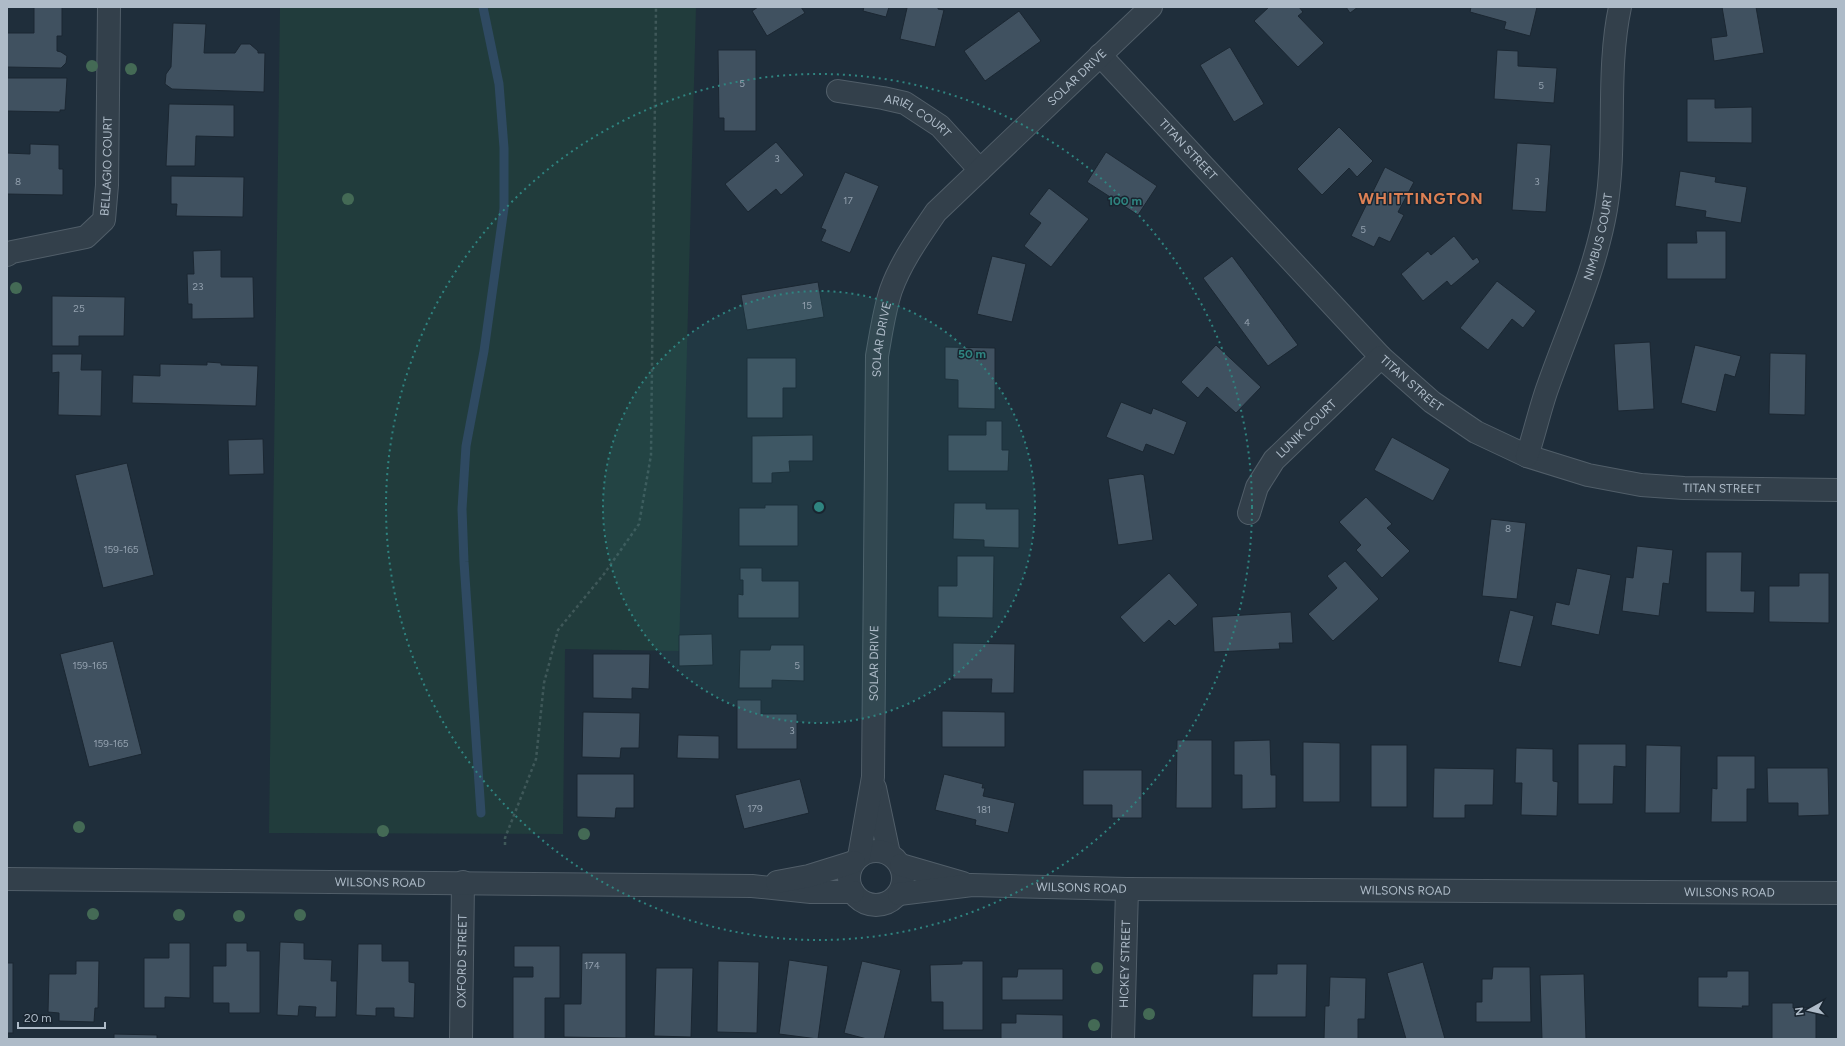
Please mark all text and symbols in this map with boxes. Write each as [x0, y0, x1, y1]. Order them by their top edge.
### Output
street label: SOLAR DRIVE [1045, 46, 1109, 109]
house number: 5 [739, 77, 745, 90]
house number: 5 [1538, 79, 1544, 92]
street label: ARIEL COURT [883, 92, 954, 141]
street label: BELLAGIO COURT [97, 116, 115, 217]
street label: TITAN STREET [1156, 116, 1220, 183]
house number: 3 [774, 152, 780, 165]
house number: 8 [15, 175, 21, 188]
house number: 3 [1534, 175, 1540, 188]
district label: WHITTINGTON [1358, 189, 1484, 208]
street label: NIMBUS COURT [1581, 192, 1615, 282]
house number: 17 [843, 194, 853, 207]
text: 100 m [1108, 194, 1142, 208]
house number: 5 [1360, 223, 1366, 236]
house number: 23 [192, 280, 204, 293]
house number: 15 [802, 299, 812, 312]
street label: SOLAR DRIVE [870, 301, 894, 377]
house number: 25 [73, 302, 85, 315]
house number: 4 [1244, 316, 1250, 329]
text: 50 m [958, 347, 986, 361]
street label: TITAN STREET [1377, 353, 1446, 415]
street label: LUNIK COURT [1273, 396, 1340, 461]
street label: TITAN STREET [1683, 481, 1762, 496]
centre of rings [812, 500, 826, 514]
house number: 8 [1505, 522, 1511, 535]
house number: 159-165 [103, 543, 139, 556]
street label: SOLAR DRIVE [867, 625, 881, 701]
house number: 159-165 [72, 659, 108, 672]
house number: 5 [794, 659, 800, 672]
house number: 3 [789, 724, 795, 737]
house number: 159-165 [93, 737, 129, 750]
house number: 179 [747, 802, 763, 815]
house number: 181 [977, 803, 991, 816]
street label: WILSONS ROAD [335, 875, 425, 890]
street label: WILSONS ROAD [1036, 880, 1127, 896]
street label: WILSONS ROAD [1360, 883, 1451, 898]
street label: WILSONS ROAD [1684, 885, 1775, 900]
street label: OXFORD STREET [454, 914, 470, 1008]
street label: HICKEY STREET [1117, 920, 1133, 1008]
house number: 174 [584, 959, 600, 972]
north arrow [1789, 990, 1829, 1030]
scale bar [18, 1004, 105, 1030]
text: N [1793, 1006, 1807, 1016]
text: 20 m [24, 1011, 52, 1025]

